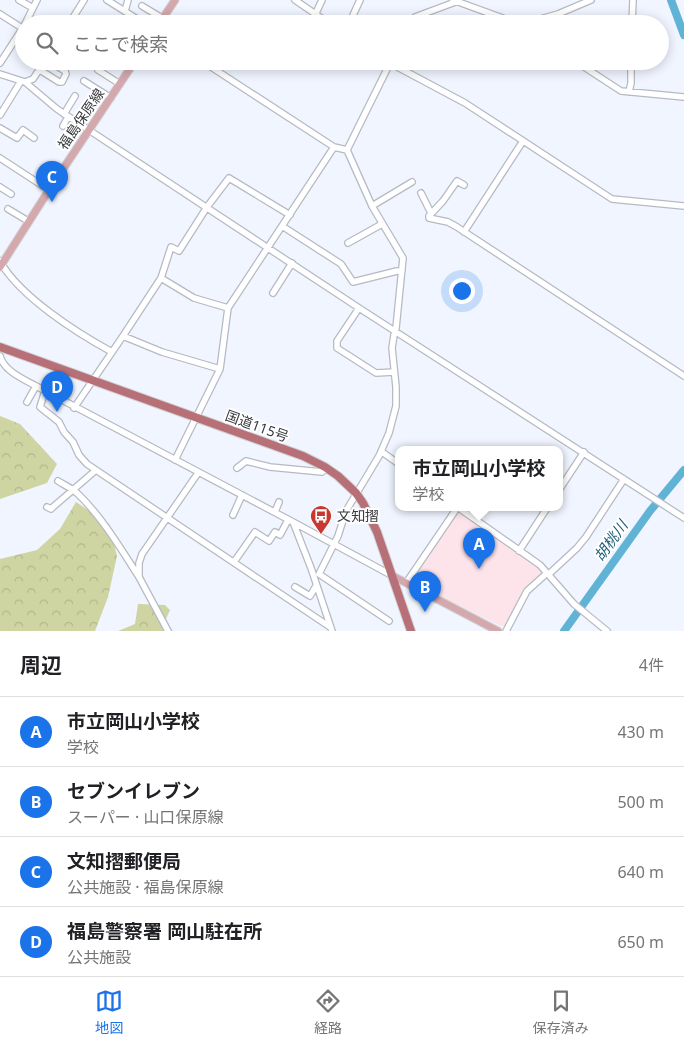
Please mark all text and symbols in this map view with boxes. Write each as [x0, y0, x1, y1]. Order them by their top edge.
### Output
search box [15, 15, 669, 70]
icon: search [33, 29, 61, 57]
text: ここで検索 [73, 31, 168, 57]
street label: 福島保原線 [53, 84, 108, 153]
pin: C [36, 161, 68, 202]
your location [449, 278, 475, 304]
pin: D [41, 371, 73, 412]
street label: 国道115号 [223, 405, 291, 446]
popup [395, 446, 563, 511]
text: 市立岡山小学校 [412, 455, 546, 481]
text: 学校 [412, 483, 445, 505]
bus stop icon: 文知摺 [309, 504, 333, 535]
place label: 文知摺 [337, 506, 379, 525]
water label: 胡桃川 [589, 515, 633, 564]
pin: A [463, 528, 495, 569]
pin: B [409, 571, 441, 612]
text: 周辺 [20, 651, 62, 679]
text: 4件 [639, 654, 664, 676]
text: 市立岡山小学校 [67, 708, 200, 734]
text: A [30, 721, 42, 743]
text: 430 m [617, 721, 664, 743]
text: 学校 [67, 736, 99, 758]
text: セブンイレブン [67, 778, 200, 804]
text: B [31, 791, 41, 813]
text: 500 m [617, 791, 664, 813]
text: スーパー · 山口保原線 [67, 806, 223, 828]
text: 文知摺郵便局 [67, 848, 181, 874]
text: C [31, 861, 41, 883]
text: 640 m [617, 861, 664, 883]
text: 公共施設 · 福島保原線 [67, 876, 224, 898]
text: 福島警察署 岡山駐在所 [67, 918, 262, 944]
text: D [30, 931, 42, 953]
text: 650 m [617, 931, 664, 953]
text: 公共施設 [67, 946, 131, 968]
tab: 地図 [95, 987, 123, 1037]
tab: 経路 [314, 987, 342, 1037]
tab: 保存済み [533, 987, 589, 1037]

